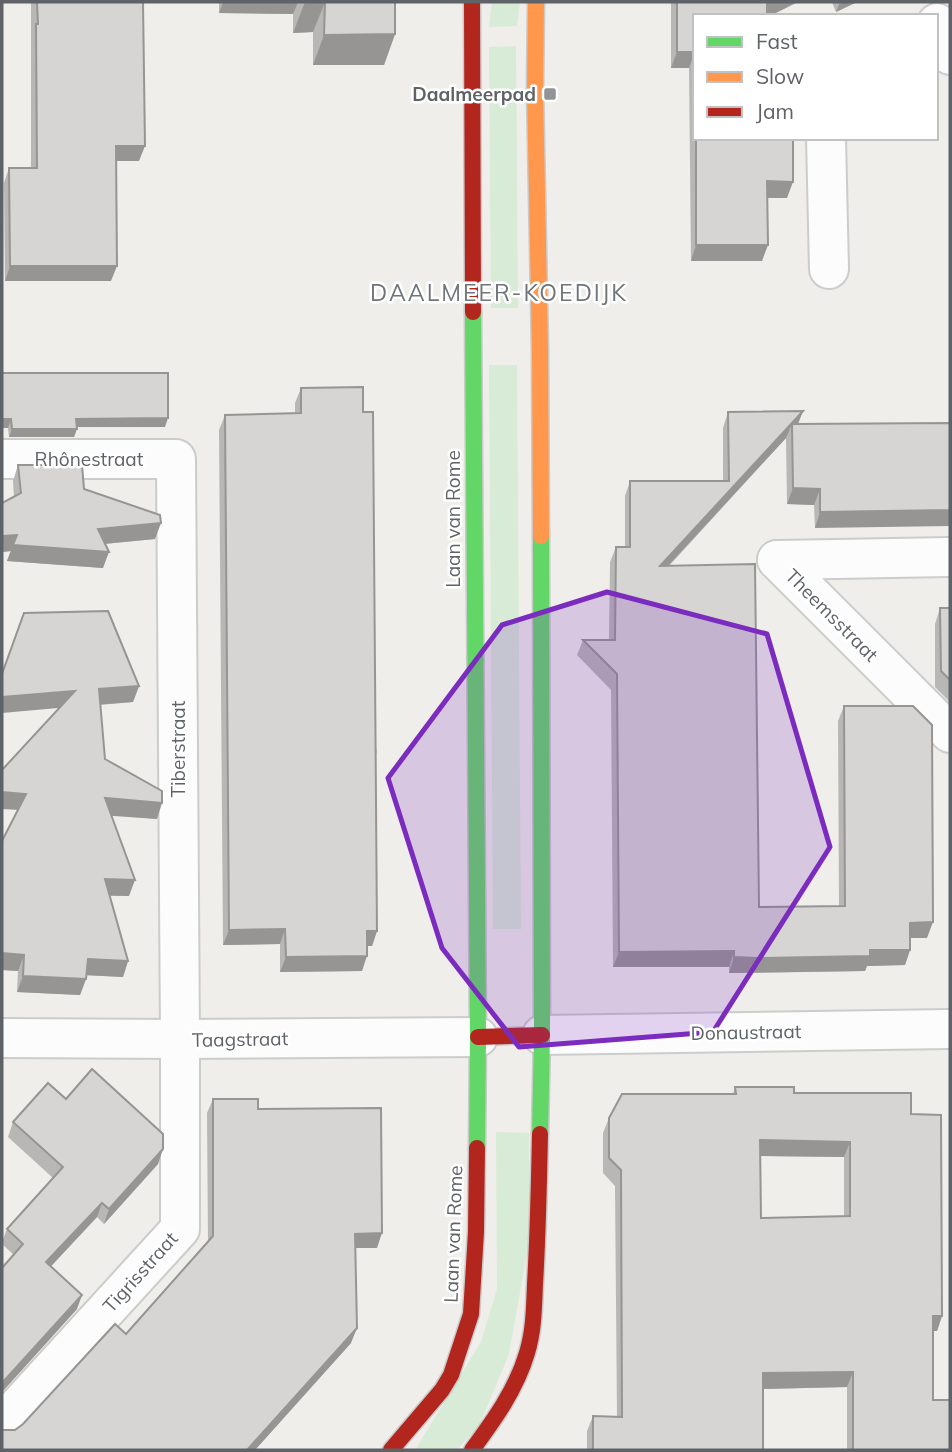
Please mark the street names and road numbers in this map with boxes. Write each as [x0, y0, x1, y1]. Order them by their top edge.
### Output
street label: Rhônestraat [35, 447, 144, 471]
street label: Laan van Rome [441, 450, 465, 588]
street label: Theemsstraat [781, 564, 884, 667]
street label: Tiberstraat [166, 700, 190, 797]
street label: Donaustraat [690, 1019, 802, 1045]
street label: Taagstraat [192, 1026, 289, 1052]
street label: Laan van Rome [439, 1165, 467, 1303]
street label: Tigrisstraat [97, 1226, 183, 1317]

